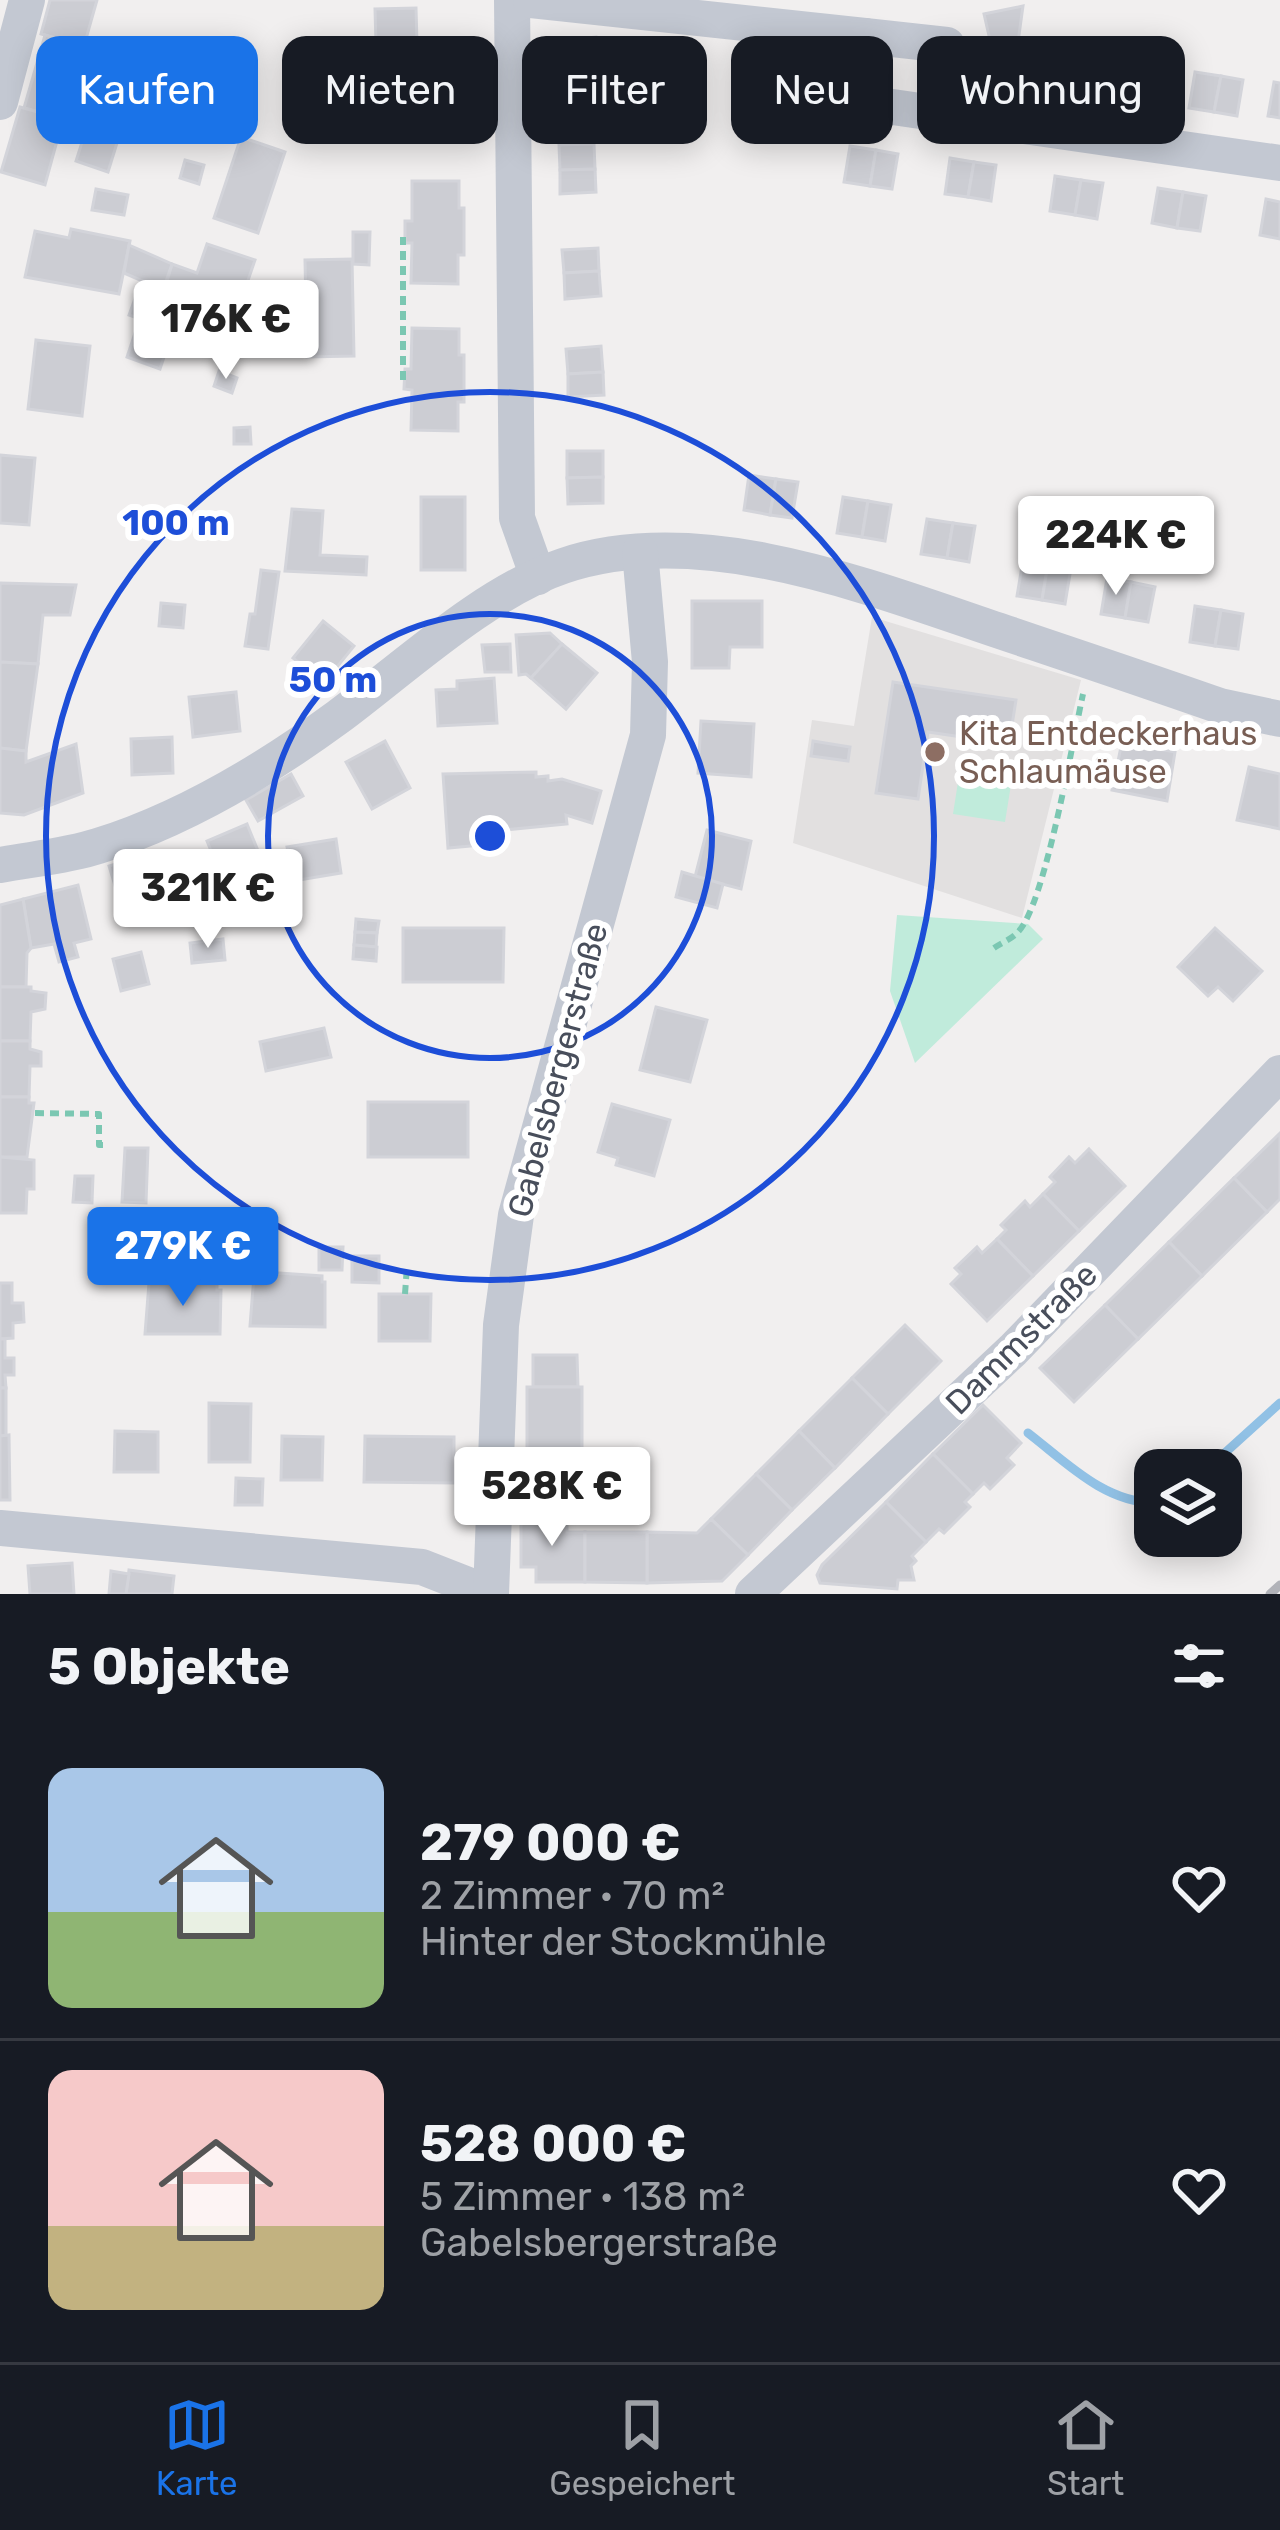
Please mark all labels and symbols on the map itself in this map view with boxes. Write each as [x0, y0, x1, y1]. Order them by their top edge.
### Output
pin: 176K € [128, 280, 324, 382]
pin: 224K € [1018, 496, 1214, 598]
text: 100 m [122, 501, 230, 544]
text: 50 m [289, 658, 377, 701]
place label: Kita Entdeckerhaus Schlaumäuse [959, 714, 1257, 791]
marker: Kita Entdeckerhaus Schlaumäuse [922, 739, 948, 765]
centre of rings [469, 815, 511, 857]
pin: 321K € [110, 849, 306, 951]
street label: Gabelsbergerstraße [499, 919, 616, 1221]
pin: 279K € [85, 1207, 281, 1309]
street label: Dammstraße [938, 1255, 1105, 1422]
pin: 528K € [454, 1447, 650, 1549]

